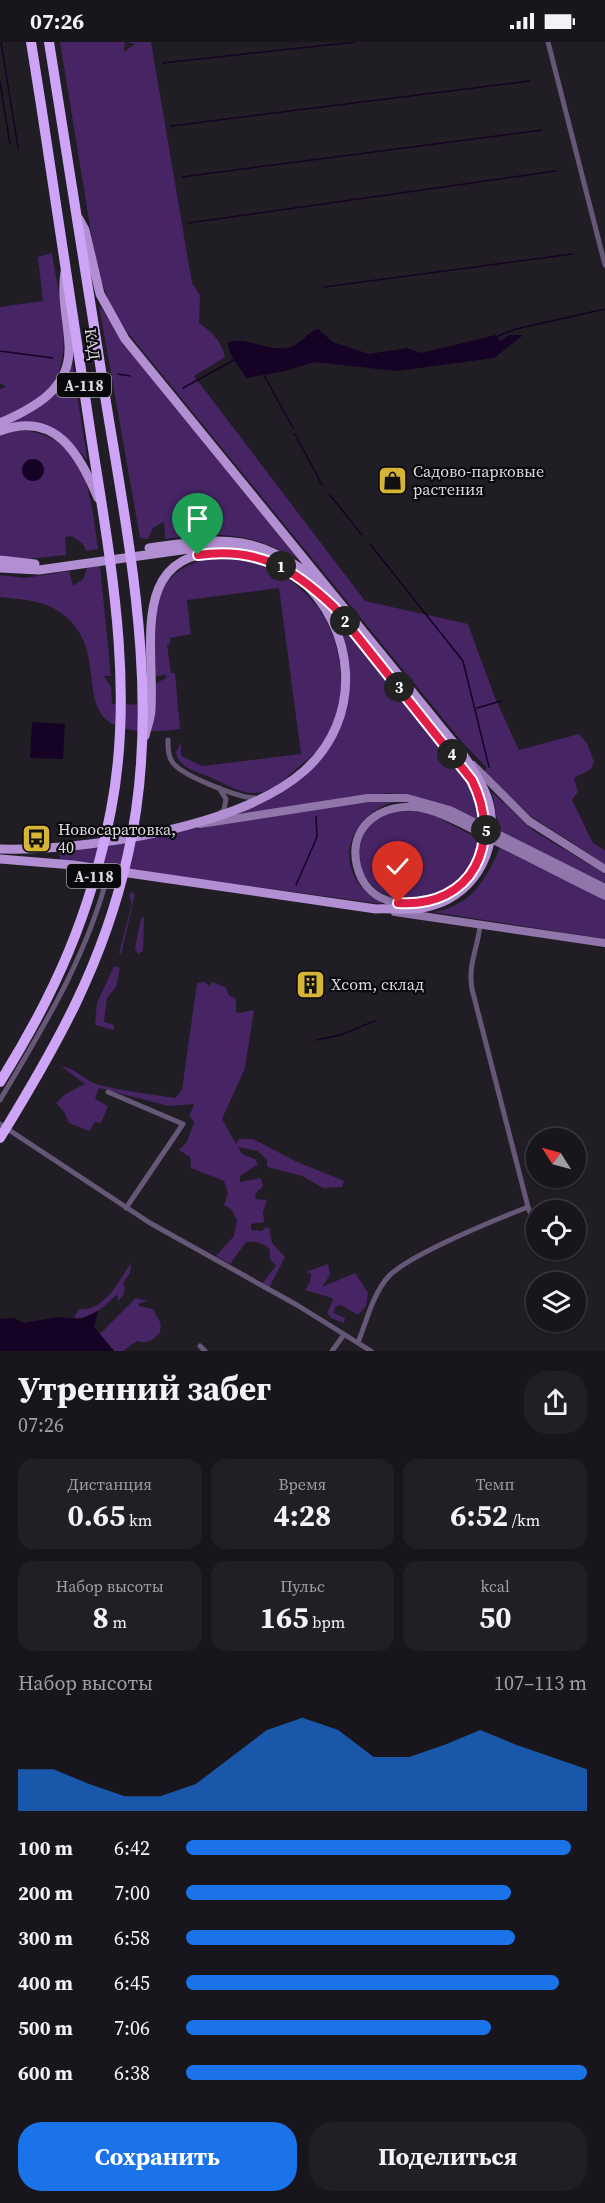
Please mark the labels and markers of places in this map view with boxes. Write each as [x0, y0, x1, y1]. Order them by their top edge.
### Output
place label: Садово-парковые растения [413, 460, 544, 500]
shop icon: Садово-парковые растения [376, 464, 408, 496]
pin [172, 493, 223, 555]
pin: 1 [266, 551, 296, 581]
pin: 2 [330, 606, 360, 636]
pin: 3 [384, 672, 414, 702]
pin: 4 [437, 739, 467, 769]
pin: 5 [471, 815, 501, 845]
place label: Новосаратовка, 40 [58, 818, 176, 858]
bus stop icon: Новосаратовка, 40 [21, 822, 53, 854]
pin [372, 841, 423, 903]
building icon: Xсom, склад [294, 968, 326, 1000]
place label: Xсom, склад [331, 973, 424, 995]

